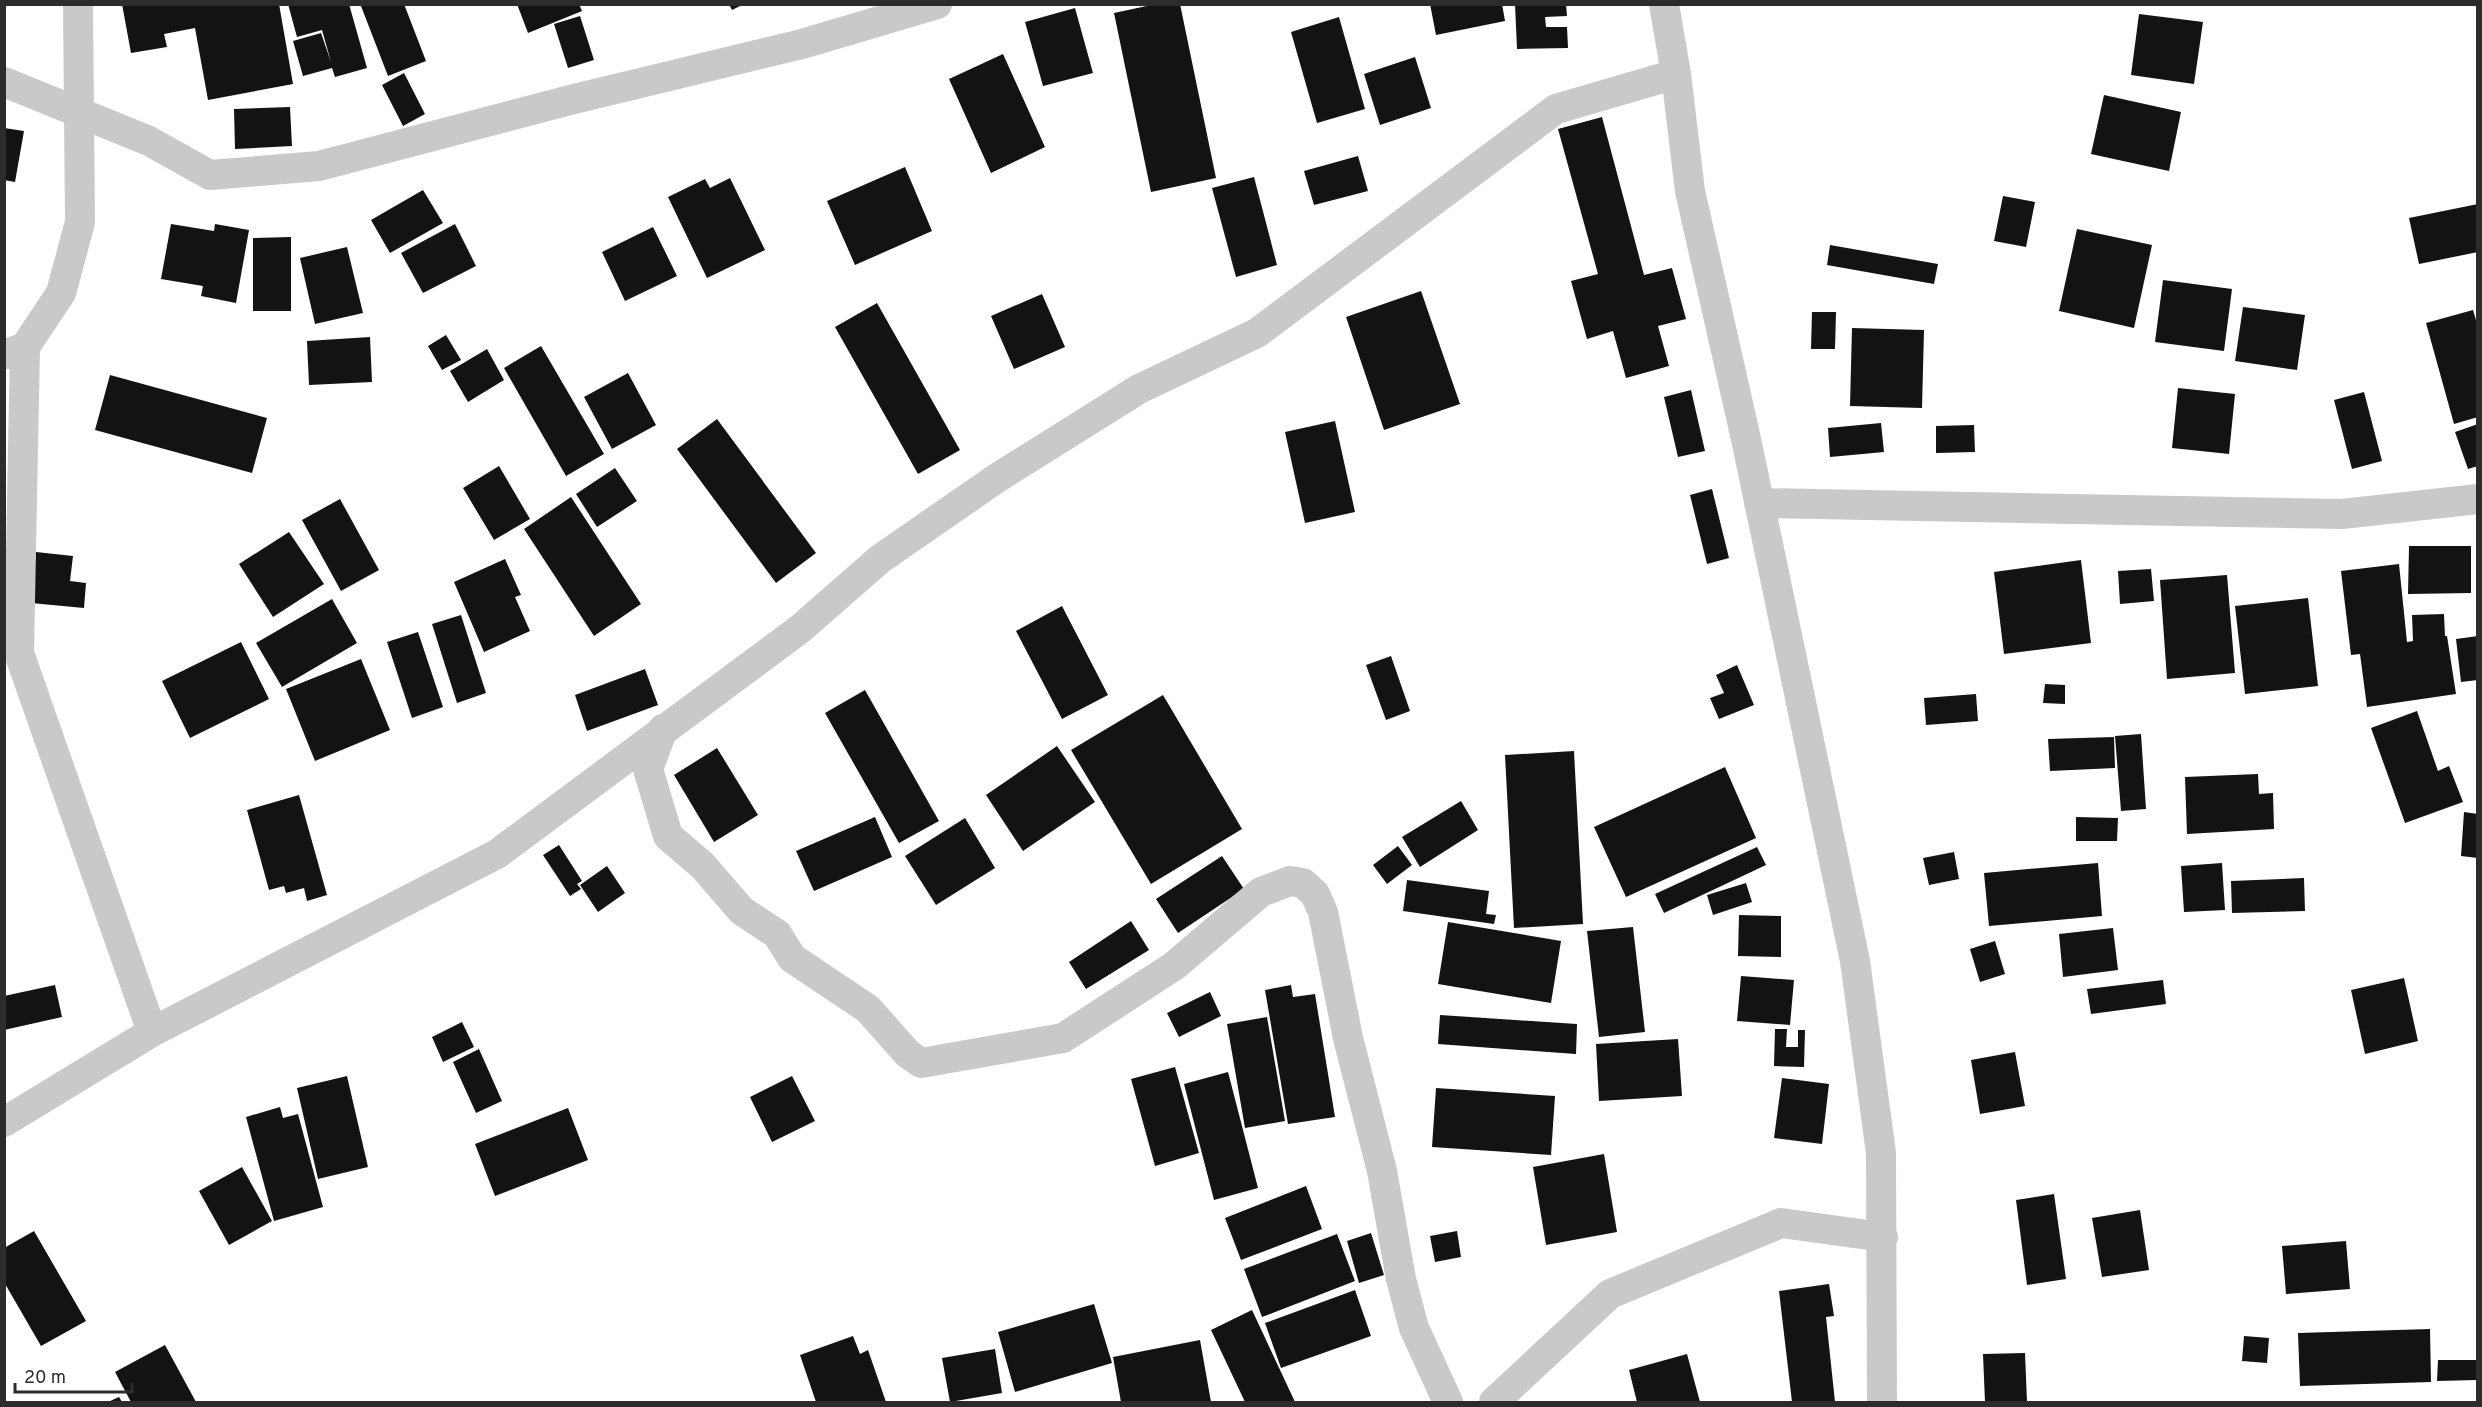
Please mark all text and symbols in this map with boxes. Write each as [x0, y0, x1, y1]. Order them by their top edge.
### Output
scale bar [15, 1356, 132, 1394]
text: 20 m [24, 1367, 66, 1390]

